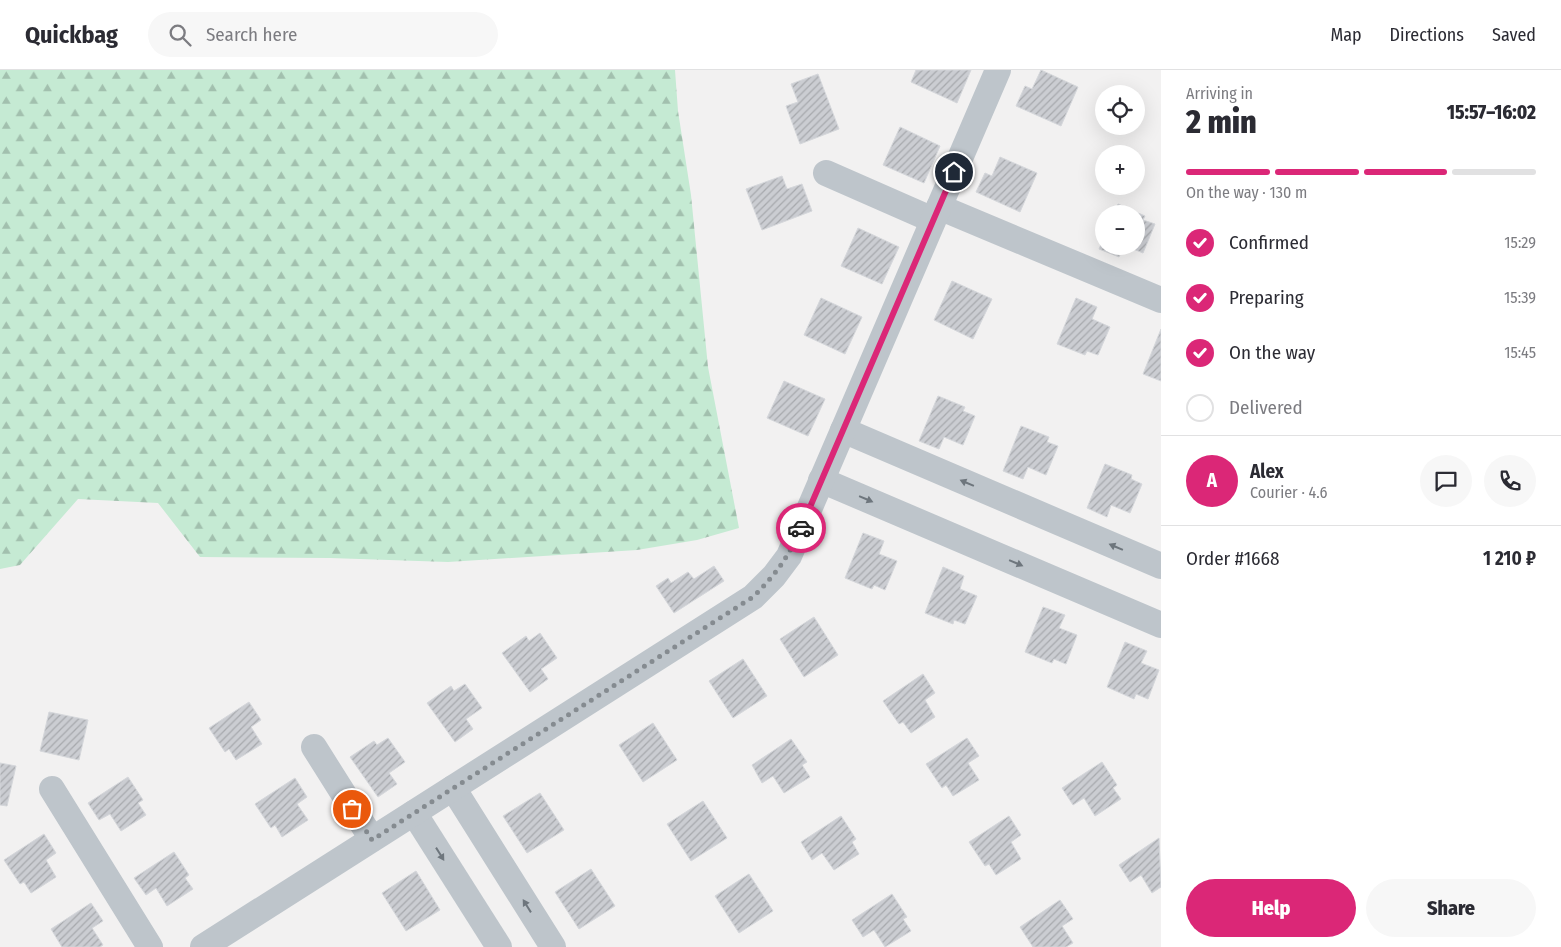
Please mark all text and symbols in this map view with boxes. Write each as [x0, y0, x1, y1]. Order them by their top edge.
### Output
search box [148, 12, 498, 57]
text: Quickbag [25, 21, 118, 49]
icon: search [166, 21, 194, 49]
text: Search here [206, 23, 297, 46]
text: Map [1330, 24, 1362, 46]
text: Directions [1390, 24, 1464, 46]
text: Saved [1492, 24, 1536, 46]
text: Arriving in [1186, 84, 1253, 103]
map controls [1095, 85, 1145, 255]
button: locate [1095, 85, 1145, 135]
text: 15:57–16:02 [1447, 101, 1536, 124]
text: 2 min [1186, 103, 1257, 141]
button: + [1095, 145, 1145, 195]
pin [933, 151, 975, 193]
icon: home [940, 158, 968, 186]
text: On the way · 130 m [1186, 183, 1307, 202]
button: − [1095, 205, 1145, 255]
icon: check [1186, 229, 1214, 257]
text: Confirmed [1229, 231, 1309, 254]
text: 15:29 [1504, 233, 1536, 252]
icon: check [1186, 284, 1214, 312]
text: Preparing [1229, 286, 1304, 309]
text: 15:39 [1504, 288, 1536, 307]
icon: check [1186, 339, 1214, 367]
text: On the way [1229, 341, 1315, 364]
text: 15:45 [1504, 343, 1536, 362]
text: Delivered [1229, 396, 1303, 419]
button: chat [1420, 455, 1472, 507]
button: phone [1484, 455, 1536, 507]
text: Alex [1250, 460, 1284, 483]
text: A [1207, 469, 1217, 492]
one-way arrow [959, 479, 974, 487]
text: Courier · 4.6 [1250, 483, 1328, 502]
one-way arrow [859, 496, 873, 504]
courier [776, 503, 826, 553]
icon: car [787, 514, 815, 542]
one-way arrow [1109, 542, 1123, 550]
text: Order #1668 [1186, 547, 1279, 570]
text: 1 210 ₽ [1483, 547, 1536, 570]
one-way arrow [1009, 560, 1023, 568]
pin [331, 788, 373, 830]
icon: bag [338, 795, 366, 823]
one-way arrow [435, 847, 445, 861]
button: Help [1186, 879, 1356, 937]
button: Share [1366, 879, 1536, 937]
one-way arrow [523, 899, 532, 912]

